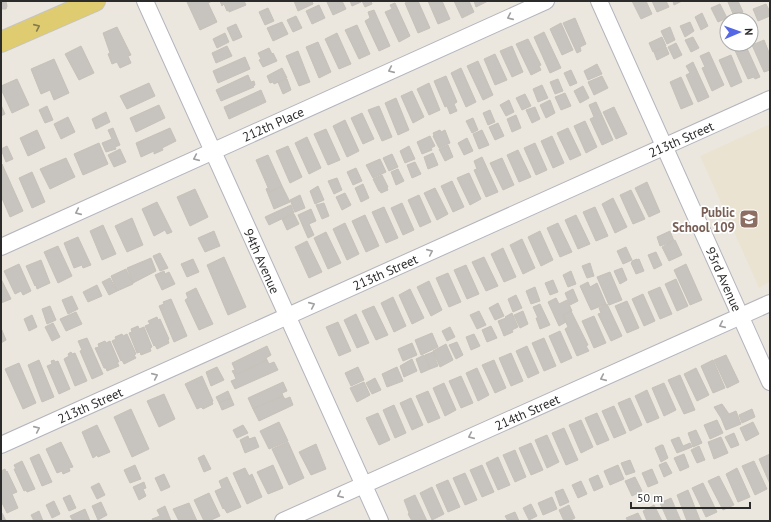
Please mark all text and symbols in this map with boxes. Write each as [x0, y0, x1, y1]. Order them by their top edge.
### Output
one-way arrow [507, 12, 514, 20]
north arrow [719, 12, 759, 52]
one-way arrow [32, 24, 40, 32]
text: N [742, 28, 756, 36]
one-way arrow [388, 66, 395, 74]
street label: 212th Place [240, 103, 307, 146]
street label: 213th Street [646, 117, 717, 161]
one-way arrow [193, 153, 201, 161]
place label: Public School 109 [672, 204, 735, 236]
one-way arrow [75, 207, 82, 215]
school or university icon: Public School 109 [738, 208, 760, 230]
street label: 94th Avenue [240, 226, 283, 296]
street label: 93rd Avenue [702, 244, 745, 314]
one-way arrow [426, 249, 434, 257]
street label: 213th Street [350, 250, 421, 294]
one-way arrow [307, 302, 315, 310]
one-way arrow [718, 320, 726, 328]
one-way arrow [151, 373, 158, 381]
one-way arrow [600, 373, 607, 381]
street label: 213th Street [55, 383, 126, 427]
street label: 214th Street [492, 390, 563, 434]
one-way arrow [32, 426, 40, 434]
one-way arrow [468, 432, 475, 440]
scale bar [631, 484, 750, 510]
one-way arrow [337, 490, 344, 498]
text: 50 m [637, 490, 663, 505]

